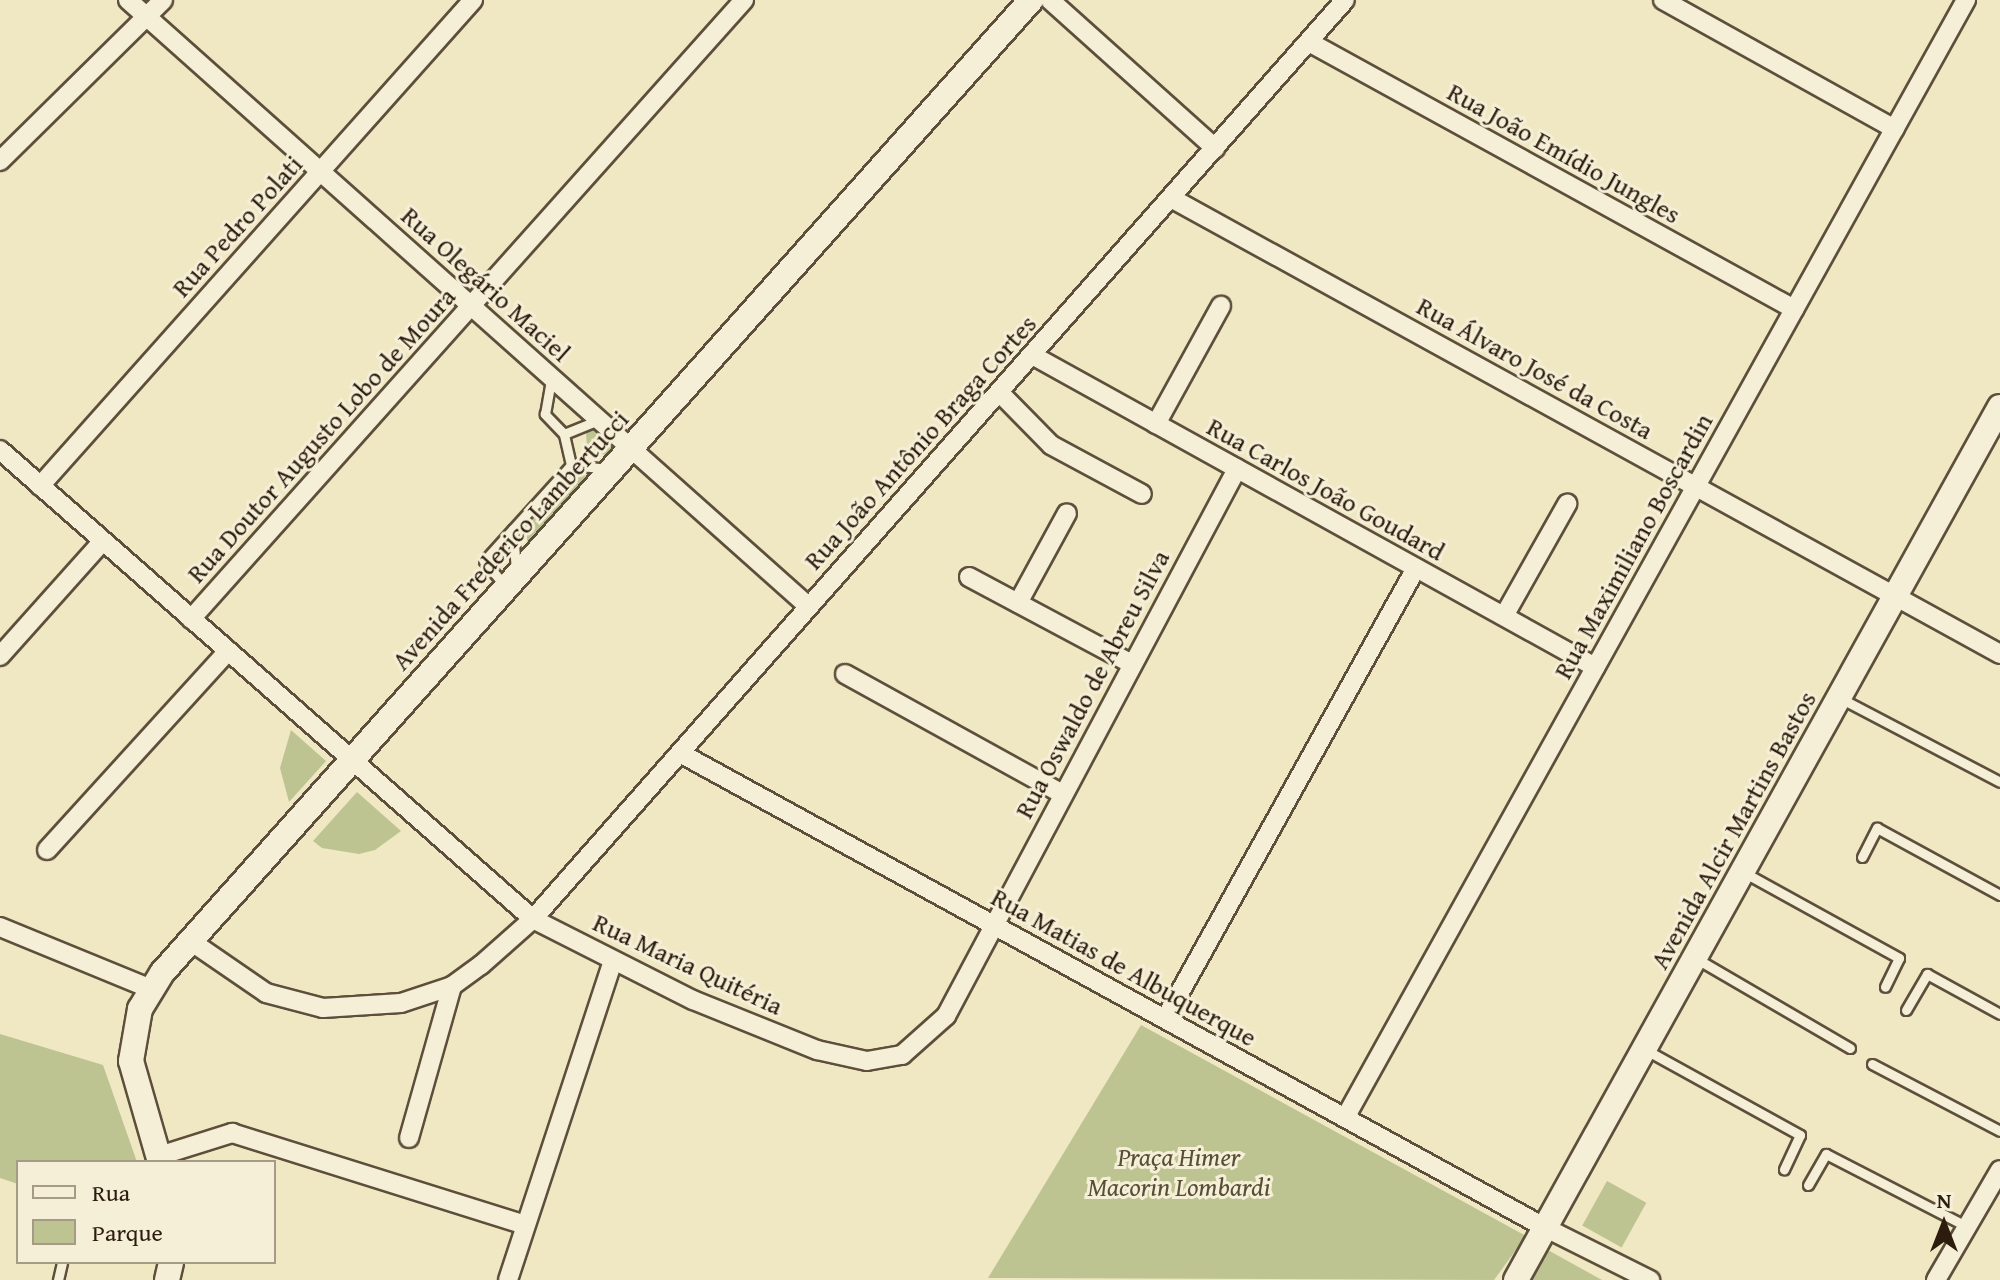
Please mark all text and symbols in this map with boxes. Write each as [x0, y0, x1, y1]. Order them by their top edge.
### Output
street label: Rua João Emídio Jungles [1442, 76, 1686, 230]
street label: Rua Pedro Polati [165, 149, 309, 303]
street label: Rua Olegário Maciel [395, 200, 577, 368]
street label: Rua Doutor Augusto Lobo de Moura [180, 281, 462, 589]
street label: Rua Álvaro José da Costa [1412, 290, 1658, 446]
street label: Rua João Antônio Braga Cortes [797, 308, 1043, 576]
street label: Avenida Frederico Lambertucci [385, 404, 635, 676]
street label: Rua Maximiliano Boscardin [1547, 408, 1719, 684]
street label: Rua Carlos João Goudard [1202, 411, 1450, 567]
street label: Rua Oswaldo de Abreu Silva [1008, 545, 1176, 823]
street label: Avenida Alcir Martins Bastos [1644, 686, 1822, 974]
street label: Rua Matias de Albuquerque [986, 881, 1262, 1053]
street label: Rua Maria Quitéria [588, 906, 788, 1022]
park label: Praça Himer Macorin Lombardi [1088, 1141, 1270, 1202]
legend [16, 1160, 276, 1264]
text: Rua [92, 1175, 130, 1210]
north arrow [1904, 1184, 1984, 1264]
text: N [1937, 1184, 1951, 1216]
text: Parque [92, 1215, 163, 1250]

